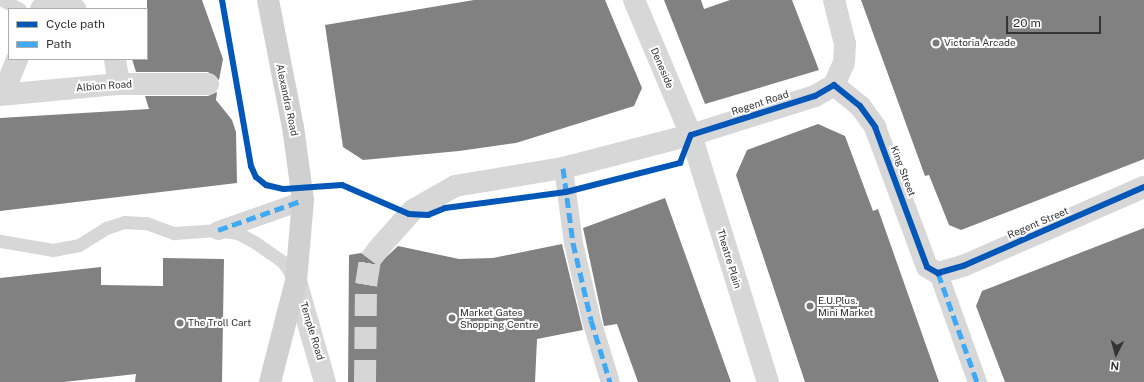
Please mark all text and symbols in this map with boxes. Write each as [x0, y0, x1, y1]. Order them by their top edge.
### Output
legend [8, 8, 148, 60]
scale bar [1008, 8, 1103, 34]
text: 20 m [1013, 16, 1041, 30]
text: Cycle path [46, 17, 105, 31]
text: Path [46, 37, 72, 51]
place label: Victoria Arcade [944, 37, 1016, 49]
marker: Victoria Arcade [931, 38, 941, 48]
street label: Deneside [648, 46, 676, 90]
street label: Alexandra Road [274, 63, 300, 137]
street label: Albion Road [76, 78, 132, 94]
street label: Regent Road [730, 88, 790, 118]
street label: King Street [888, 144, 918, 198]
street label: Regent Street [1006, 205, 1070, 241]
street label: Theatre Plain [714, 228, 744, 290]
place label: E.U.Plus. Mini Market [818, 294, 873, 318]
street label: Temple Road [297, 301, 327, 361]
marker: E.U.Plus. Mini Market [805, 301, 815, 311]
place label: Market Gates Shopping Centre [460, 306, 538, 330]
marker: Market Gates Shopping Centre [447, 313, 457, 323]
place label: The Troll Cart [188, 317, 251, 329]
marker: The Troll Cart [175, 318, 185, 328]
north arrow [1096, 334, 1136, 374]
text: N [1110, 360, 1120, 372]

